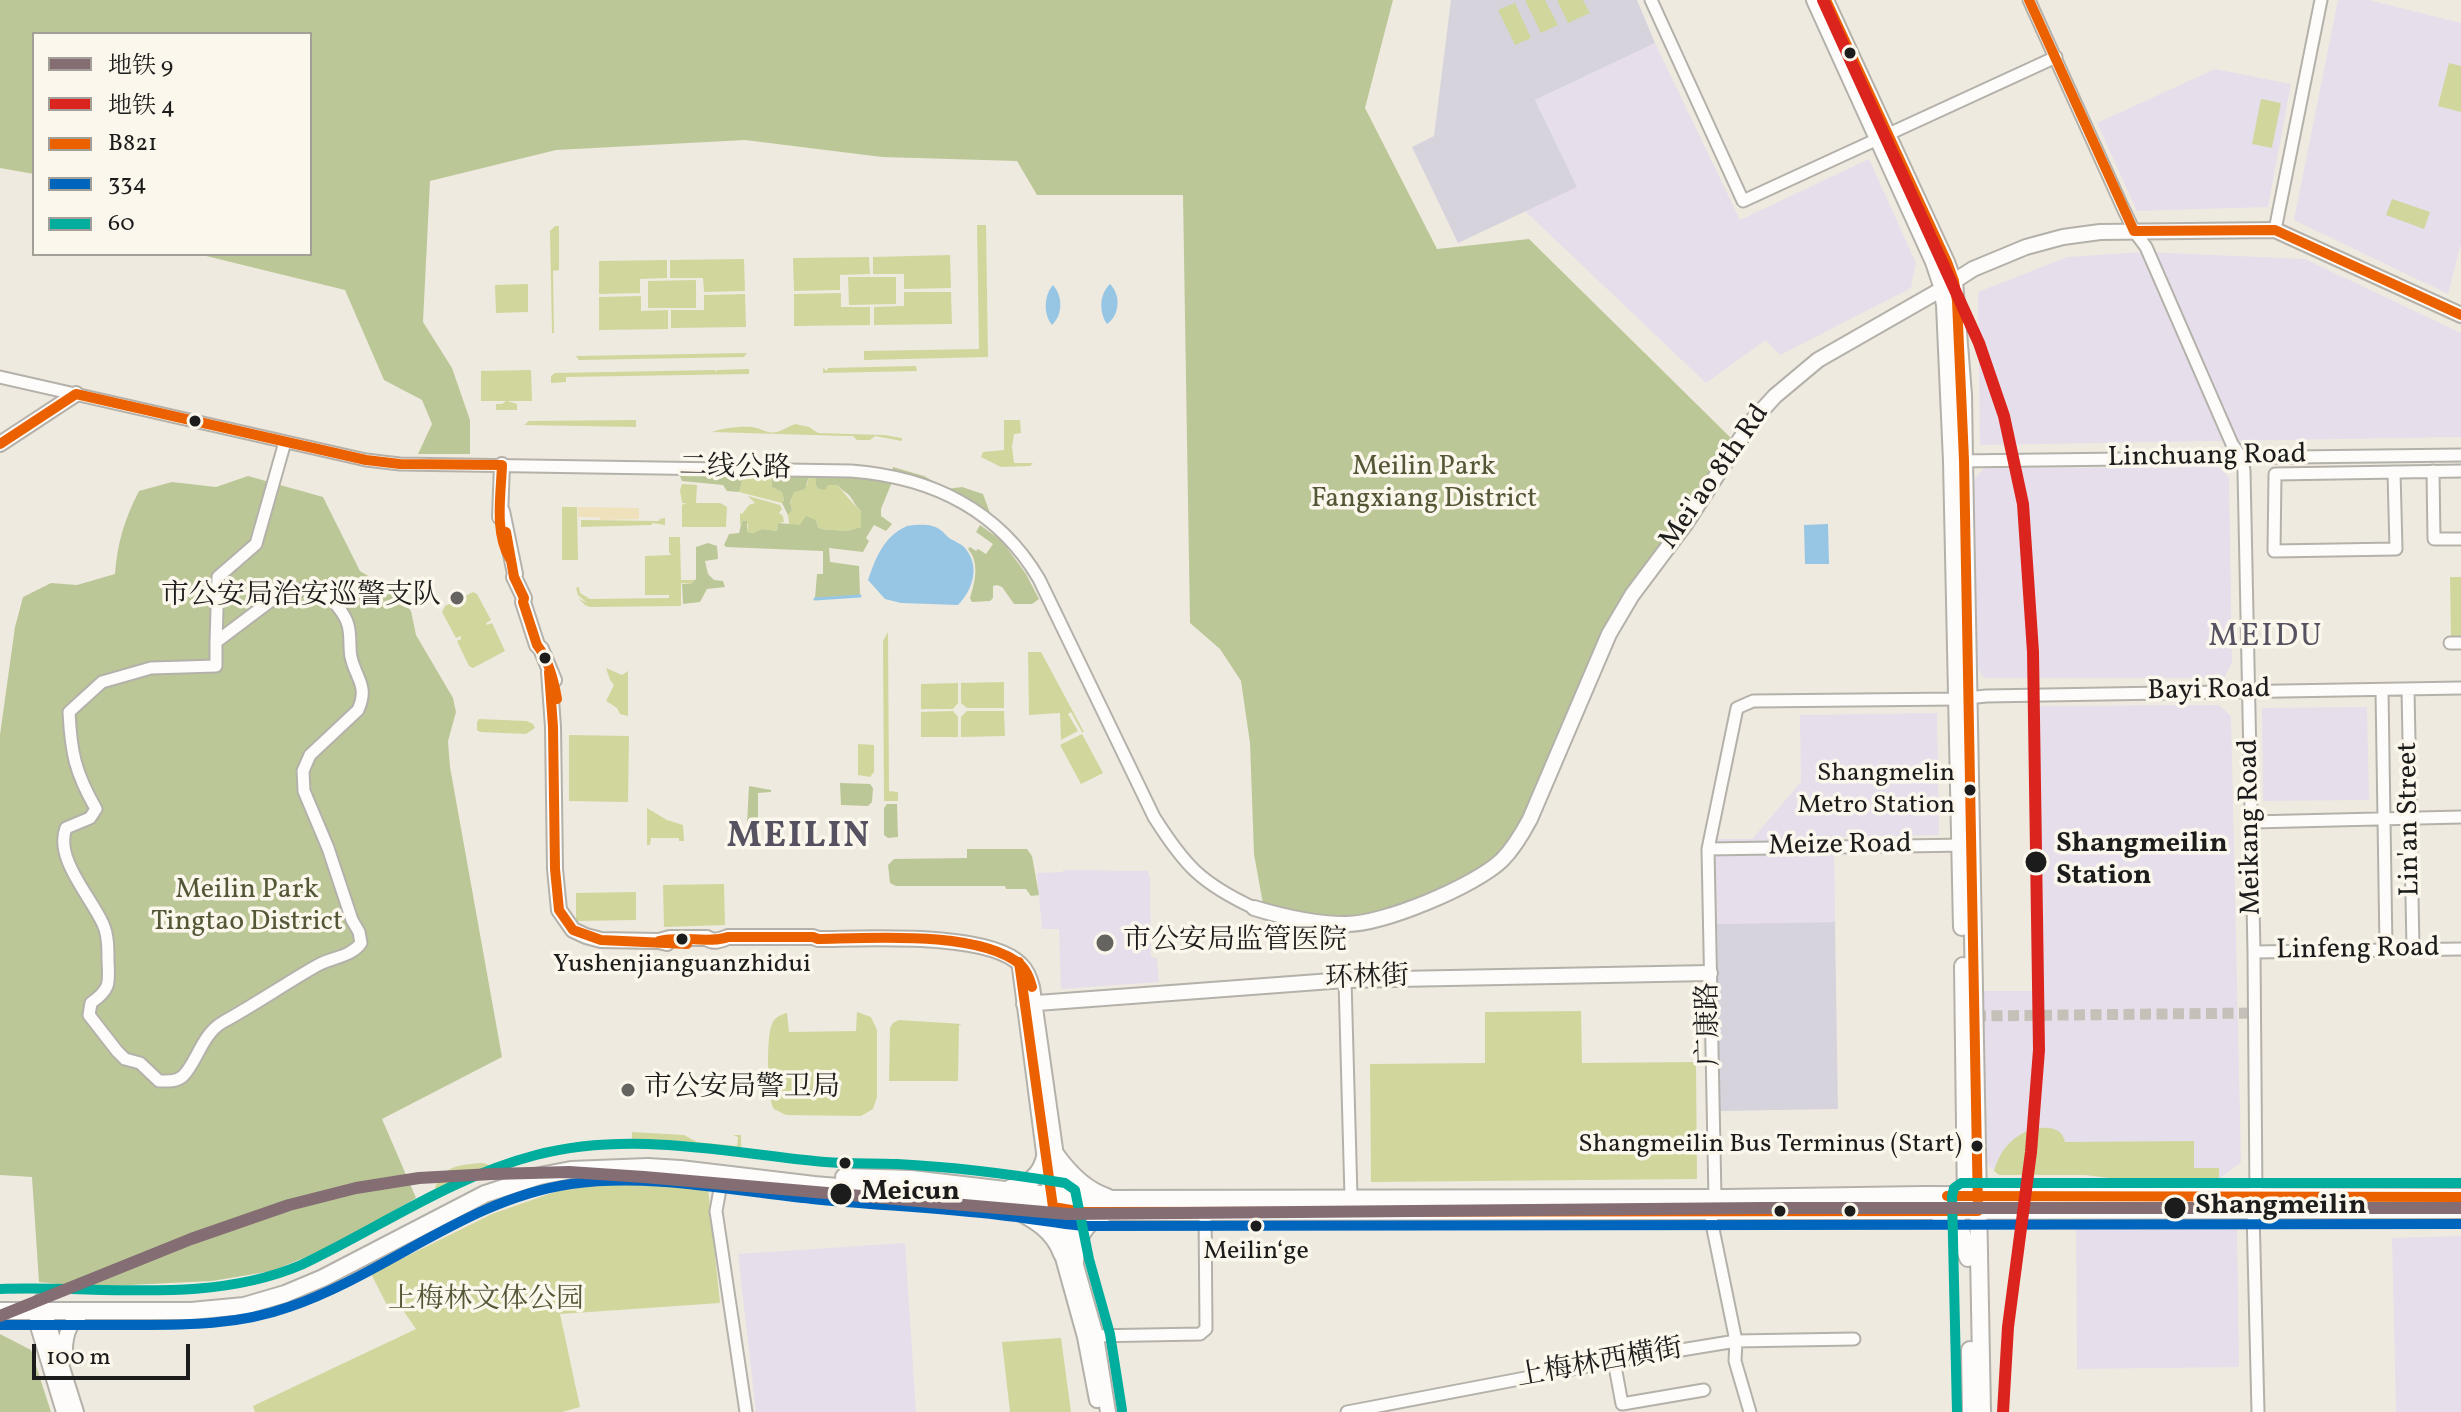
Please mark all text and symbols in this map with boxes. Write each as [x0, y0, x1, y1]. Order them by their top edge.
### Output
legend [32, 32, 312, 256]
unlabelled marker [1842, 45, 1858, 61]
text: 地铁 9 [108, 50, 173, 84]
text: 地铁 4 [108, 90, 175, 124]
text: B821 [108, 127, 157, 161]
text: 334 [108, 167, 147, 201]
text: 60 [108, 207, 135, 241]
street label: Mei'ao 8th Rd [1654, 399, 1778, 557]
unlabelled marker [187, 413, 203, 429]
street label: Linchuang Road [2107, 439, 2307, 477]
street label: 二线公路 [679, 452, 791, 488]
park label: Meilin Park Fangxiang District [1311, 452, 1537, 518]
place label: 市公安局治安巡警支队 [161, 581, 441, 615]
marker: 市公安局治安巡警支队 [448, 589, 466, 607]
district label: MEIDU [2208, 620, 2324, 658]
unlabelled marker [537, 650, 553, 666]
street label: Bayi Road [2147, 674, 2271, 710]
street label: Meikang Road [2234, 739, 2270, 915]
street label: Lin'an Street [2393, 741, 2429, 897]
place label: Shangmelin Metro Station [1798, 759, 1955, 820]
marker: Shangmelin Metro Station [1962, 782, 1978, 798]
district label: MEILIN [727, 817, 871, 861]
street label: Meize Road [1768, 829, 1912, 865]
place label: Shangmeilin Station [2056, 829, 2228, 895]
marker: Shangmeilin Station [2023, 849, 2049, 875]
park label: Meilin Park Tingtao District [151, 875, 343, 941]
place label: 市公安局监管医院 [1123, 926, 1347, 960]
marker: Yushenjianguanzhidui [674, 931, 690, 947]
marker: 市公安局监管医院 [1094, 932, 1116, 954]
street label: Linfeng Road [2276, 933, 2440, 969]
place label: Yushenjianguanzhidui [553, 950, 811, 982]
street label: 环林街 [1324, 962, 1410, 998]
street label: 广康路 [1693, 982, 1729, 1066]
place label: 市公安局警卫局 [644, 1073, 840, 1107]
marker: 市公安局警卫局 [619, 1081, 637, 1099]
place label: Shangmeilin Bus Terminus (Start) [1578, 1130, 1962, 1162]
marker: Shangmeilin Bus Terminus (Start) [1969, 1138, 1985, 1154]
unlabelled marker [837, 1155, 853, 1171]
place label: Meicun [861, 1177, 960, 1211]
marker: Meicun [828, 1181, 854, 1207]
place label: Shangmeilin [2195, 1191, 2367, 1225]
marker: Shangmeilin [2162, 1195, 2188, 1221]
unlabelled marker [1772, 1203, 1788, 1219]
unlabelled marker [1842, 1203, 1858, 1219]
marker: Meilin‘ge [1248, 1218, 1264, 1234]
place label: Meilin‘ge [1203, 1237, 1309, 1269]
park label: 上梅林文体公园 [388, 1285, 584, 1319]
scale bar [36, 1328, 194, 1378]
street label: 上梅林西横街 [1514, 1334, 1686, 1396]
text: 100 m [46, 1341, 111, 1375]

